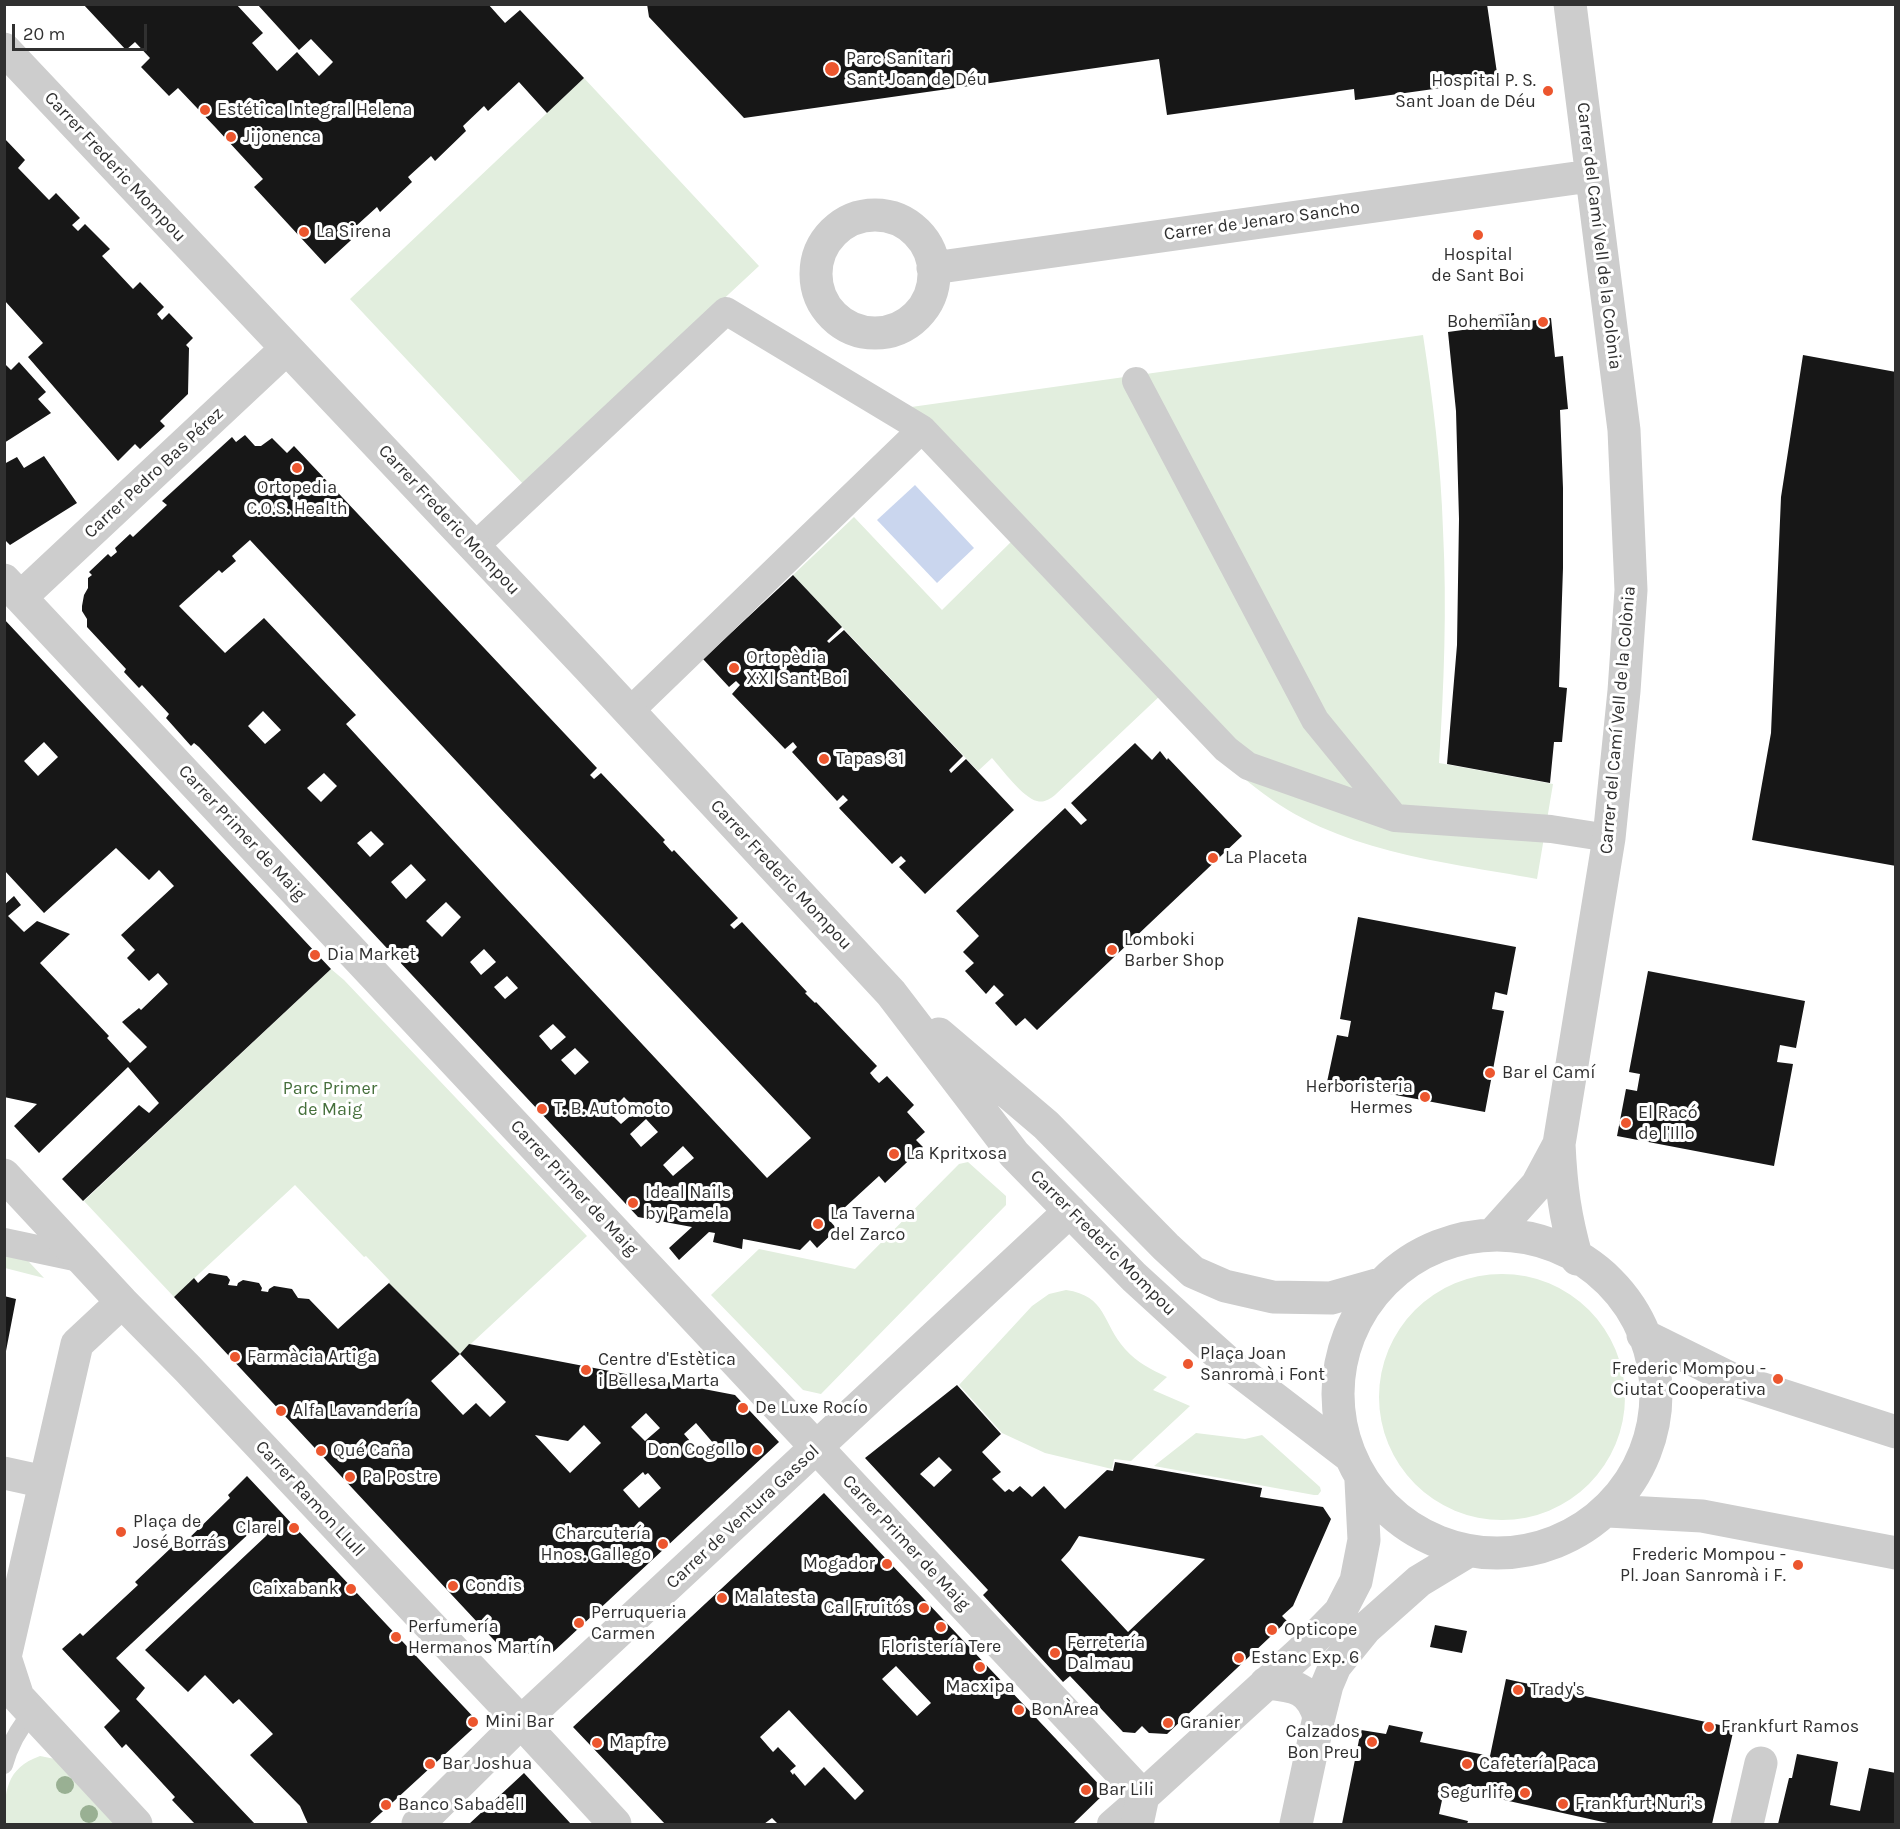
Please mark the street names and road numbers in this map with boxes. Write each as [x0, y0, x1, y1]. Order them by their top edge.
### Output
street label: Carrer Frederic Mompou [40, 87, 190, 247]
street label: Carrer del Camí Vell de la Colònia [1572, 101, 1626, 371]
street label: Carrer de Jenaro Sancho [1163, 197, 1361, 245]
street label: Carrer Pedro Bas Pérez [80, 403, 228, 543]
street label: Carrer Frederic Mompou [374, 440, 524, 600]
street label: Carrer del Camí Vell de la Colònia [1596, 585, 1640, 855]
street label: Carrer Primer de Maig [174, 761, 310, 905]
street label: Carrer Frederic Mompou [706, 795, 856, 955]
street label: Carrer Primer de Maig [506, 1116, 642, 1260]
street label: Carrer Frederic Mompou [1025, 1165, 1181, 1321]
street label: Carrer Ramon Llull [251, 1436, 369, 1562]
street label: Carrer de Ventura Gassol [662, 1440, 824, 1594]
street label: Carrer Primer de Maig [838, 1471, 974, 1615]

